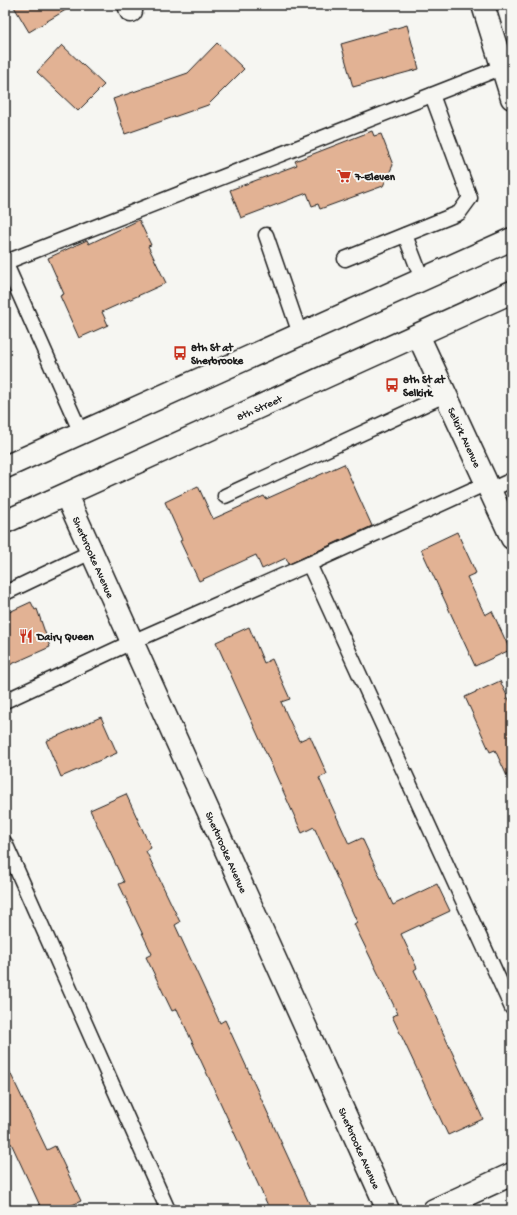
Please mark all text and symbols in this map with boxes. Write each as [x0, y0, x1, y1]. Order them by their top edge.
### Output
supermarket icon: 7-Eleven [336, 168, 352, 184]
place label: 7-Eleven [354, 172, 396, 184]
place label: 8th St at Sherbrooke [191, 342, 245, 368]
bus stop icon: 8th St at Sherbrooke [172, 345, 188, 361]
place label: 8th St at Selkirk [403, 374, 446, 400]
bus stop icon: 8th St at Selkirk [384, 377, 400, 393]
street label: 8th Street [235, 393, 286, 424]
street label: Selkirk Avenue [444, 406, 482, 470]
street label: Sherbrooke Avenue [69, 515, 116, 601]
restaurant icon: Dairy Queen [18, 628, 34, 644]
place label: Dairy Queen [36, 632, 94, 644]
street label: Sherbrooke Avenue [202, 810, 249, 896]
street label: Sherbrooke Avenue [335, 1106, 382, 1192]

